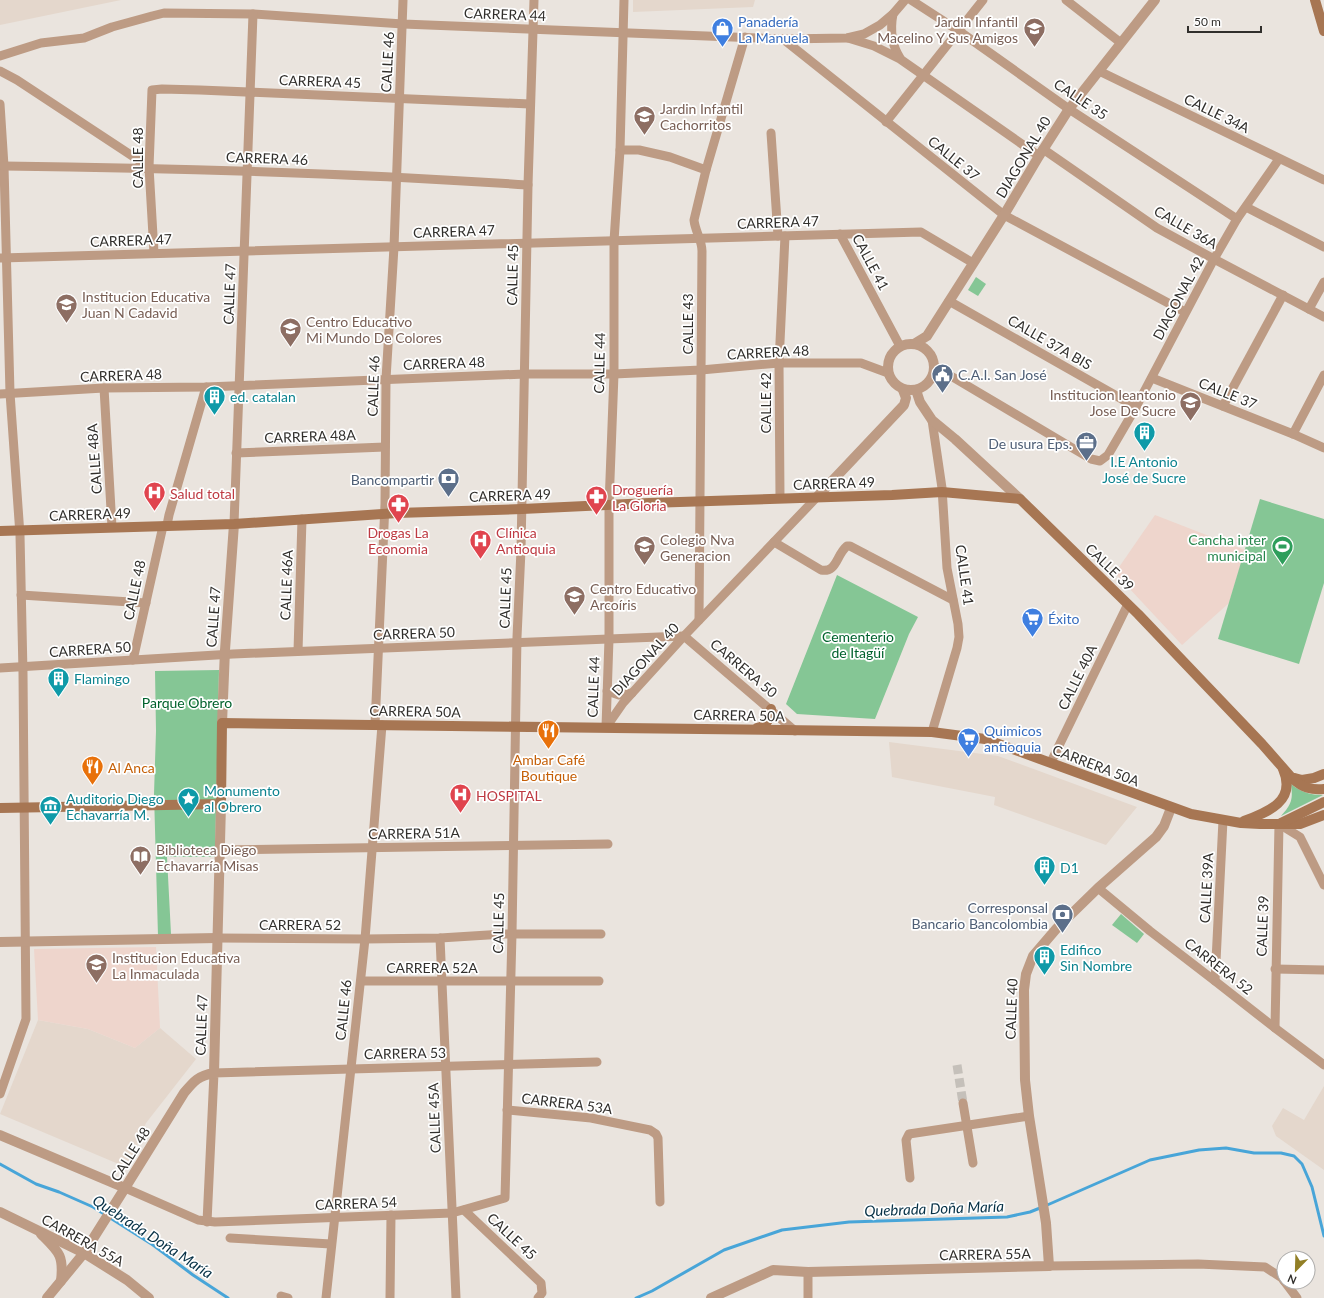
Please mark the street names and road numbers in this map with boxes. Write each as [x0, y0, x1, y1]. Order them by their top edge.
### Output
street label: CARRERA 44 [464, 4, 546, 24]
street label: CALLE 46 [377, 31, 397, 93]
street label: CARRERA 45 [279, 71, 361, 91]
street label: CALLE 35 [1051, 75, 1111, 123]
street label: CALLE 34A [1182, 90, 1253, 136]
street label: DIAGONAL 40 [992, 113, 1054, 201]
street label: CALLE 48 [129, 127, 146, 189]
street label: CALLE 37 [925, 132, 983, 184]
street label: CARRERA 46 [226, 148, 308, 168]
street label: CALLE 36A [1151, 202, 1221, 252]
street label: CARRERA 47 [737, 212, 819, 232]
street label: CARRERA 47 [413, 221, 495, 241]
street label: CARRERA 47 [90, 230, 172, 250]
street label: CALLE 41 [849, 231, 893, 293]
street label: CALLE 45 [503, 244, 521, 306]
street label: DIAGONAL 42 [1149, 253, 1207, 343]
street label: CALLE 47 [219, 263, 239, 325]
street label: CALLE 43 [679, 293, 696, 355]
street label: CALLE 37A BIS [1005, 311, 1095, 373]
street label: CALLE 44 [590, 332, 608, 394]
street label: CARRERA 48 [727, 341, 809, 363]
street label: CARRERA 48 [403, 353, 485, 373]
street label: CALLE 46 [363, 355, 383, 417]
street label: CARRERA 48 [80, 365, 162, 385]
street label: CALLE 42 [757, 372, 774, 434]
street label: CALLE 37 [1196, 374, 1260, 412]
street label: CALLE 48A [83, 423, 105, 495]
street label: CARRERA 48A [264, 426, 357, 446]
street label: CARRERA 49 [793, 473, 875, 493]
street label: CARRERA 49 [469, 485, 551, 505]
street label: CARRERA 49 [49, 504, 131, 524]
street label: CALLE 39 [1082, 540, 1138, 594]
street label: CALLE 41 [952, 544, 978, 606]
street label: CALLE 46A [276, 549, 296, 621]
street label: CALLE 48 [119, 558, 149, 622]
street label: CALLE 45 [495, 567, 515, 629]
street label: CALLE 47 [202, 586, 224, 648]
street label: DIAGONAL 40 [608, 619, 682, 699]
street label: CARRERA 50 [373, 623, 455, 643]
street label: CARRERA 50 [707, 635, 781, 701]
street label: CARRERA 50 [48, 638, 132, 660]
street label: CALLE 40A [1054, 641, 1100, 712]
street label: CALLE 44 [583, 656, 603, 718]
street label: CARRERA 50A [369, 702, 461, 720]
street label: CARRERA 50A [693, 706, 785, 724]
street label: CARRERA 50A [1050, 741, 1142, 790]
street label: CARRERA 51A [368, 824, 460, 842]
street label: CALLE 39A [1196, 852, 1216, 924]
street label: CALLE 45 [489, 892, 507, 954]
street label: CALLE 39 [1252, 895, 1272, 957]
street label: CARRERA 52 [259, 916, 341, 933]
street label: CARRERA 52 [1181, 934, 1257, 998]
street label: CARRERA 52A [386, 959, 478, 976]
street label: CALLE 40 [1001, 978, 1021, 1040]
street label: CALLE 46 [331, 979, 355, 1041]
street label: CALLE 47 [191, 994, 211, 1056]
street label: CARRERA 53 [364, 1044, 446, 1062]
street label: CALLE 45A [424, 1082, 444, 1154]
street label: CARRERA 53A [521, 1089, 614, 1117]
street label: CALLE 48 [107, 1124, 153, 1184]
street label: CARRERA 54 [315, 1193, 397, 1213]
street label: CALLE 45 [484, 1209, 540, 1263]
street label: CARRERA 55A [39, 1210, 128, 1270]
street label: CARRERA 55A [939, 1245, 1031, 1263]

